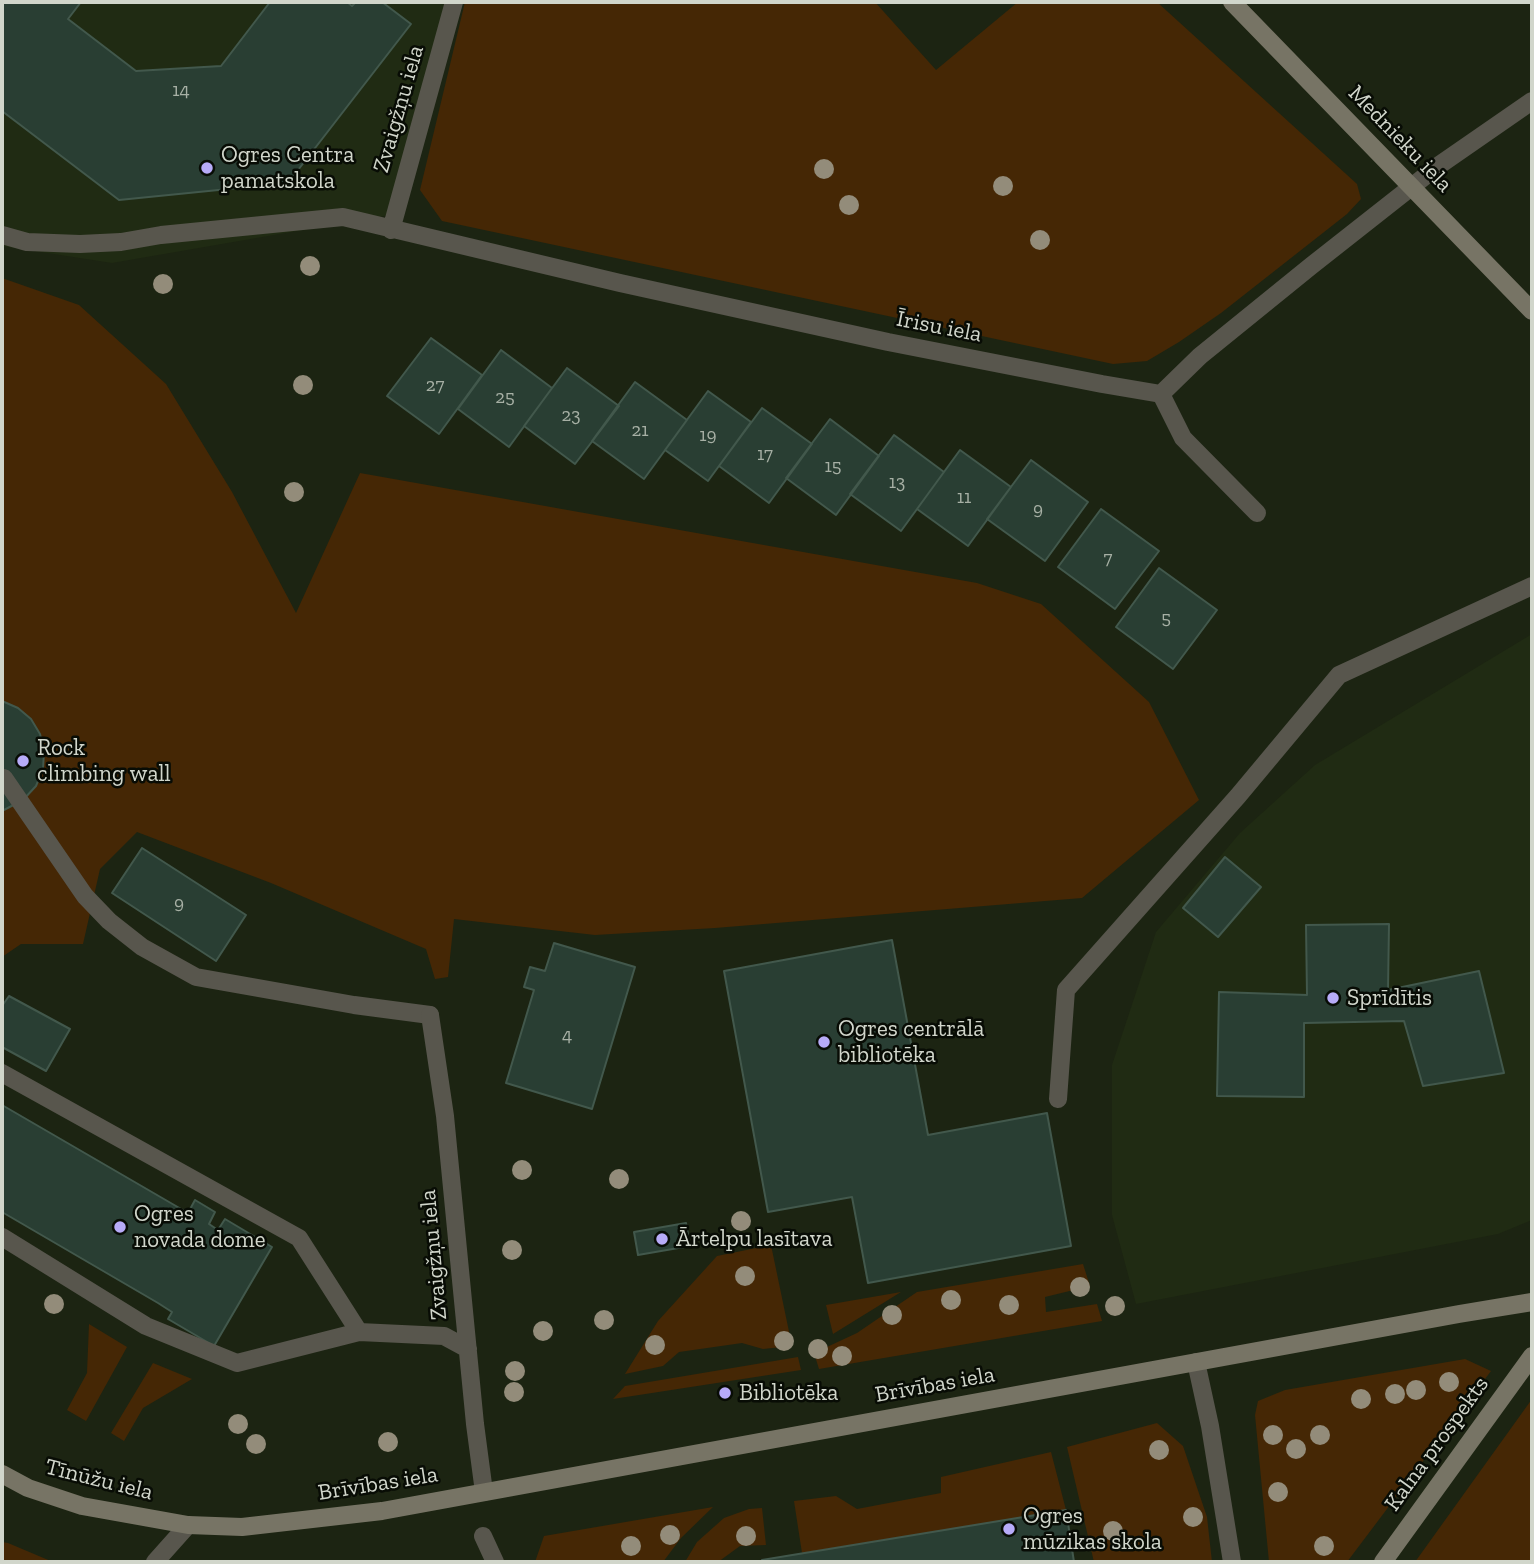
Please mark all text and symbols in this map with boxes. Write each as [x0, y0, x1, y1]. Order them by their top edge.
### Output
street label: Zvaigžņu iela [368, 42, 430, 176]
house number: 14 [172, 80, 190, 102]
street label: Mednieku iela [1342, 80, 1458, 198]
place label: Ogres Centra pamatskola [221, 141, 354, 195]
marker: Ogres Centra pamatskola [199, 160, 215, 176]
street label: Īrisu iela [894, 305, 984, 349]
house number: 27 [426, 375, 444, 397]
house number: 25 [495, 387, 515, 409]
house number: 23 [561, 405, 581, 427]
house number: 21 [631, 420, 649, 442]
house number: 19 [699, 425, 717, 447]
house number: 17 [757, 444, 773, 466]
house number: 15 [824, 456, 842, 478]
house number: 13 [889, 472, 905, 494]
house number: 11 [957, 487, 971, 509]
house number: 9 [1033, 499, 1043, 521]
house number: 7 [1104, 548, 1112, 570]
house number: 5 [1161, 608, 1171, 630]
place label: Rock climbing wall [37, 734, 171, 788]
marker: Rock climbing wall [15, 753, 31, 769]
house number: 9 [174, 893, 184, 915]
place label: Sprīdītis [1347, 984, 1432, 1012]
marker: Sprīdītis [1325, 990, 1341, 1006]
place label: Ogres centrālā bibliotēka [838, 1015, 984, 1069]
house number: 4 [562, 1025, 572, 1047]
marker: Ogres centrālā bibliotēka [816, 1034, 832, 1050]
street label: Zvaigžņu iela [415, 1189, 453, 1321]
place label: Ogres novada dome [134, 1200, 265, 1254]
marker: Ogres novada dome [112, 1219, 128, 1235]
place label: Ārtelpu lasītava [676, 1225, 833, 1253]
marker: Ārtelpu lasītava [654, 1231, 670, 1247]
street label: Brīvības iela [873, 1361, 997, 1409]
street label: Kalna prospekts [1379, 1371, 1495, 1517]
place label: Bibliotēka [739, 1379, 838, 1407]
marker: Bibliotēka [717, 1385, 733, 1401]
street label: Tīnūžu iela [42, 1453, 156, 1507]
street label: Brīvības iela [316, 1461, 440, 1507]
place label: Ogres mūzikas skola [1023, 1502, 1162, 1556]
marker: Ogres mūzikas skola [1001, 1521, 1017, 1537]

